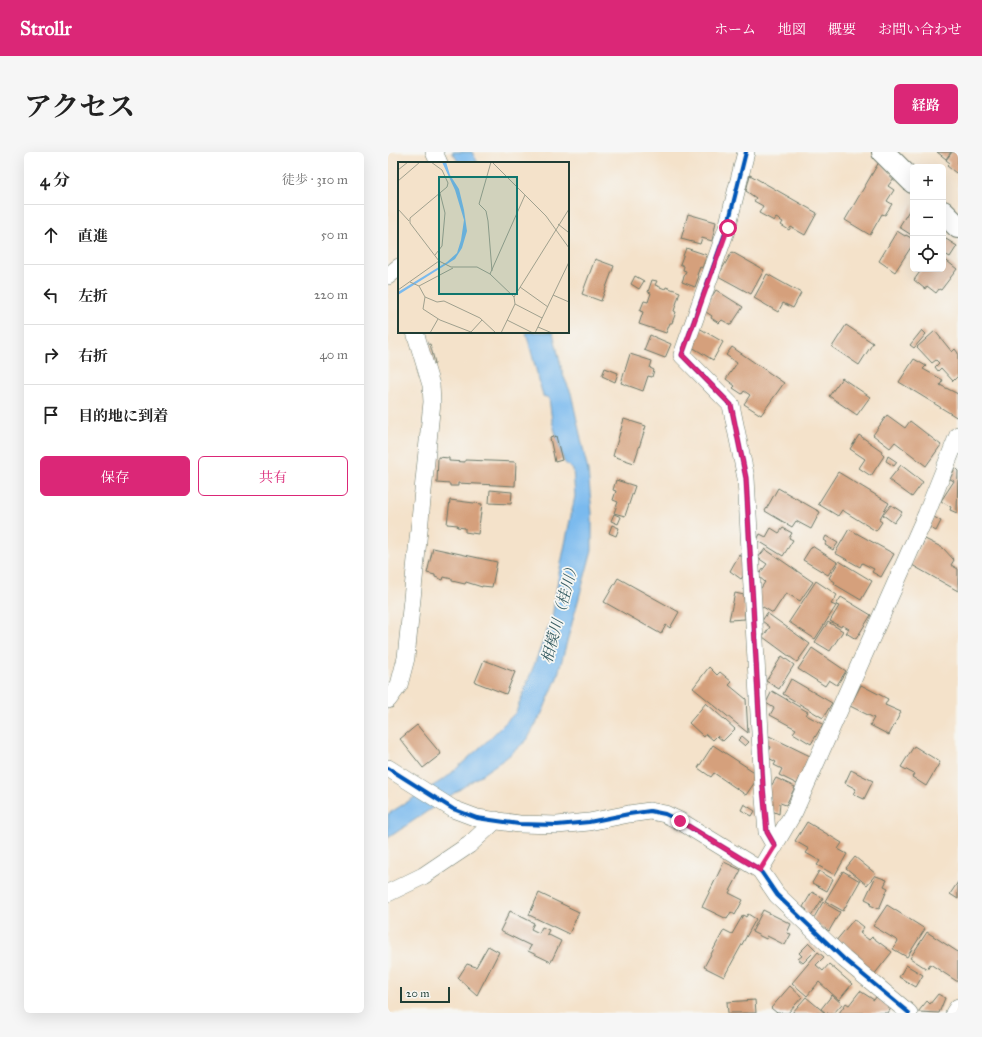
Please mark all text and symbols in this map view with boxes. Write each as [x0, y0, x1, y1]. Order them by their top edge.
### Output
text: Strollr [20, 17, 72, 40]
text: ホーム [714, 21, 756, 38]
text: 地図 [778, 21, 806, 38]
text: 概要 [828, 21, 856, 38]
text: お問い合わせ [878, 21, 962, 38]
button: 経路 [894, 84, 958, 124]
text: アクセス [24, 89, 135, 124]
inset map [398, 162, 569, 333]
map controls [910, 164, 946, 272]
button: + [910, 164, 946, 200]
text: 4 分 [40, 170, 70, 191]
text: 徒歩 · 310 m [282, 172, 348, 188]
button: − [910, 200, 946, 236]
route start [719, 219, 737, 237]
icon: ahead [40, 224, 62, 246]
text: 直進 [78, 227, 108, 245]
text: 50 m [321, 227, 348, 243]
button: locate [910, 236, 946, 272]
icon: left [40, 284, 62, 306]
text: 左折 [78, 287, 108, 305]
text: 220 m [314, 287, 348, 303]
icon: right [40, 344, 62, 366]
text: 右折 [78, 347, 108, 365]
text: 40 m [319, 347, 348, 363]
icon: arrive [40, 404, 62, 426]
text: 目的地に到着 [78, 407, 168, 425]
button: 保存 [40, 456, 190, 496]
button: 共有 [198, 456, 348, 496]
water label: 相模川（桂川） [538, 559, 582, 665]
route end [671, 812, 689, 830]
scale bar [400, 985, 450, 1004]
text: 20 m [406, 987, 429, 1000]

